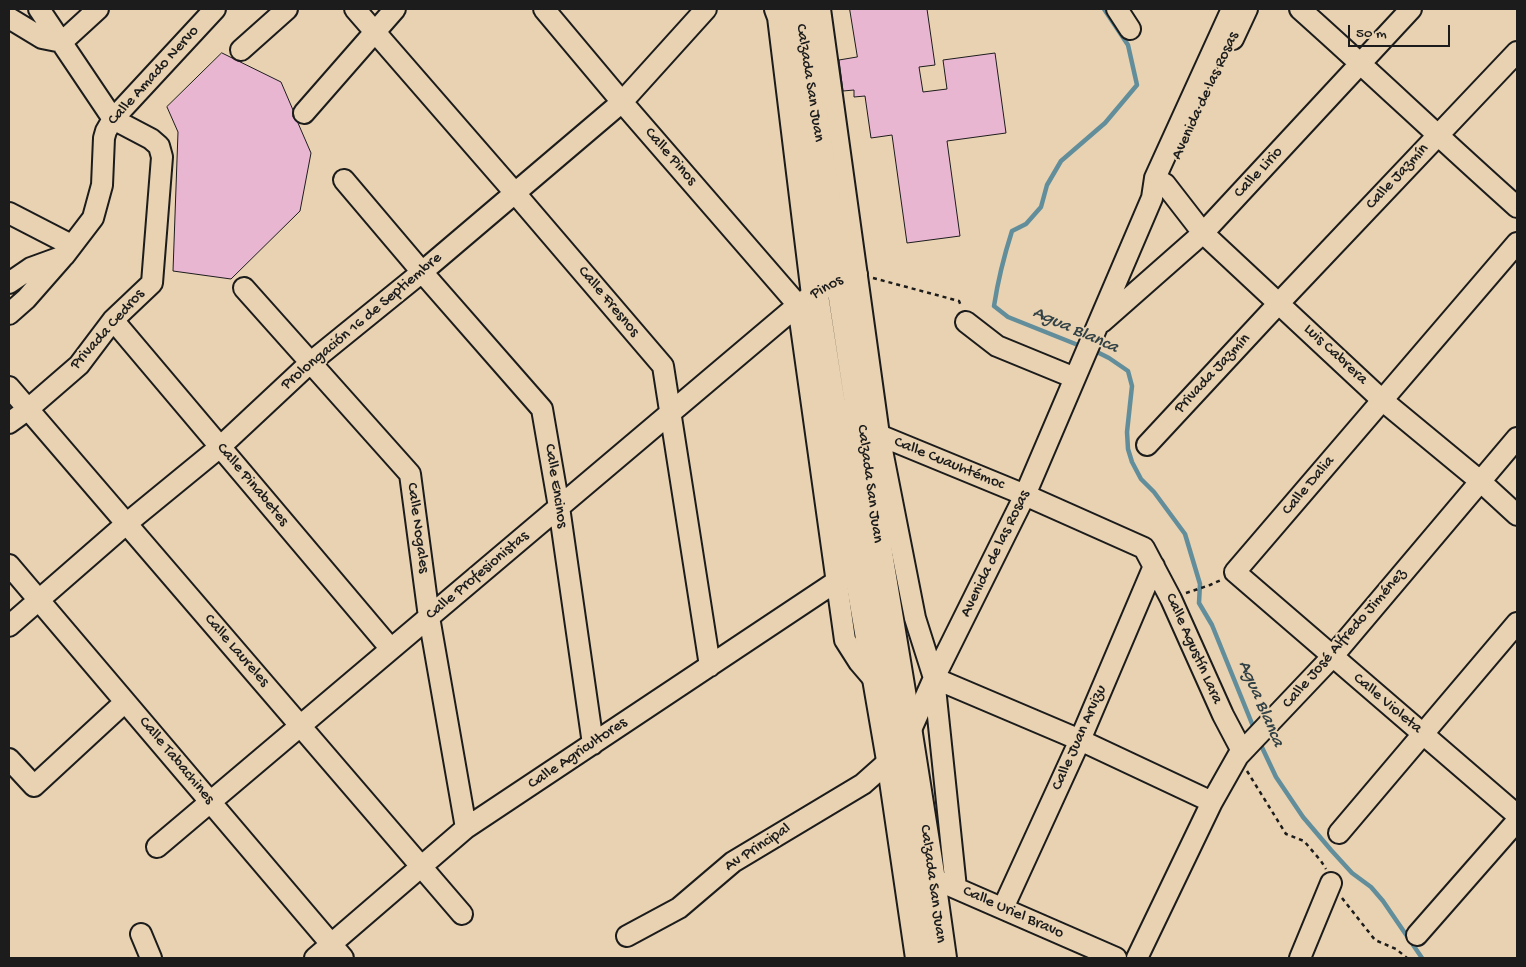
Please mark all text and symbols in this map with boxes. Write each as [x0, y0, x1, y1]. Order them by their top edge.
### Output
scale bar [1351, 15, 1454, 47]
street label: Calle Amado Nervo [104, 22, 204, 130]
street label: Calzada San Juan [790, 23, 828, 143]
text: 50 m [1356, 25, 1387, 43]
street label: Avenida de las Rosas [1168, 29, 1244, 163]
street label: Calle Pinos [640, 124, 700, 190]
street label: Calle Jazmín [1363, 140, 1433, 214]
street label: Calle Lirio [1230, 143, 1288, 203]
street label: Prolongación 16 de Septiembre [278, 249, 446, 395]
street label: Calle Fresnos [573, 263, 643, 341]
street label: Pinos [807, 271, 847, 305]
street label: Privada Cedros [67, 286, 149, 374]
water label: Agua Blanca [1029, 303, 1121, 359]
street label: Luis Cabrera [1299, 320, 1371, 390]
street label: Privada Jazmín [1171, 330, 1255, 418]
street label: Calzada San Juan [851, 424, 887, 544]
street label: Calle Cuauhtémoc [891, 433, 1007, 495]
street label: Calle Pinabetes [212, 439, 292, 531]
street label: Calle Encinos [539, 443, 571, 529]
street label: Calle Dalia [1279, 452, 1339, 520]
street label: Calle Nogales [401, 482, 433, 574]
street label: Avenida de las Rosas [957, 487, 1035, 621]
street label: Calle Profesionistas [423, 527, 533, 625]
street label: Calle José Alfredo Jiménez [1279, 565, 1411, 713]
street label: Calle Agustín Lara [1160, 591, 1226, 707]
street label: Calle Laureles [199, 611, 273, 691]
water label: Agua Blanca [1232, 658, 1288, 750]
street label: Calle Violeta [1348, 669, 1426, 739]
street label: Calle Juan Arvizu [1048, 682, 1112, 794]
street label: Calle Tabachines [134, 713, 218, 809]
street label: Calle Agricultores [525, 714, 631, 794]
street label: Av Principal [721, 820, 795, 876]
street label: Calzada San Juan [914, 824, 950, 944]
street label: Calle Uriel Bravo [959, 882, 1067, 944]

